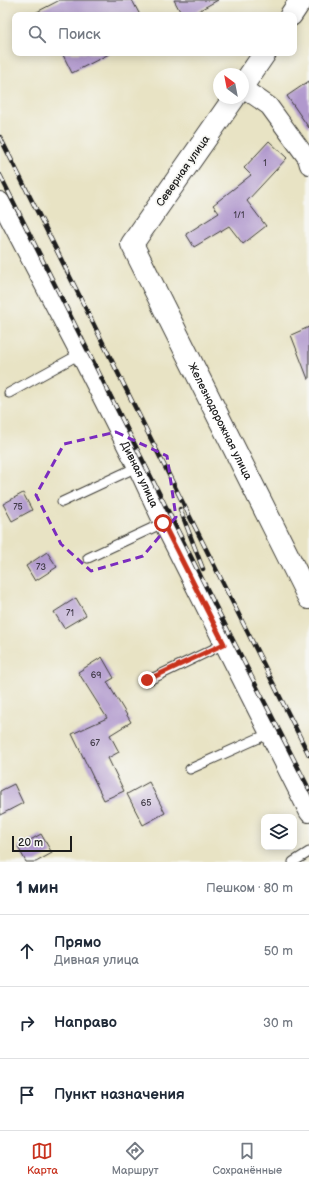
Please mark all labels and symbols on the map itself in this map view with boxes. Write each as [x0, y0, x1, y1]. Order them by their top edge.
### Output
north arrow [213, 68, 249, 104]
street label: Северная улица [154, 133, 213, 209]
house number: 1 [263, 158, 267, 169]
house number: 1/1 [233, 210, 245, 221]
street label: Железнодорожная улица [186, 360, 255, 482]
street label: Дивная улица [118, 439, 162, 510]
house number: 75 [13, 502, 23, 513]
route start [154, 514, 172, 532]
house number: 73 [36, 562, 46, 573]
house number: 71 [66, 608, 74, 619]
house number: 69 [91, 670, 101, 681]
route end [138, 671, 156, 689]
house number: 67 [90, 738, 101, 749]
house number: 65 [141, 798, 151, 809]
scale bar [12, 834, 72, 853]

